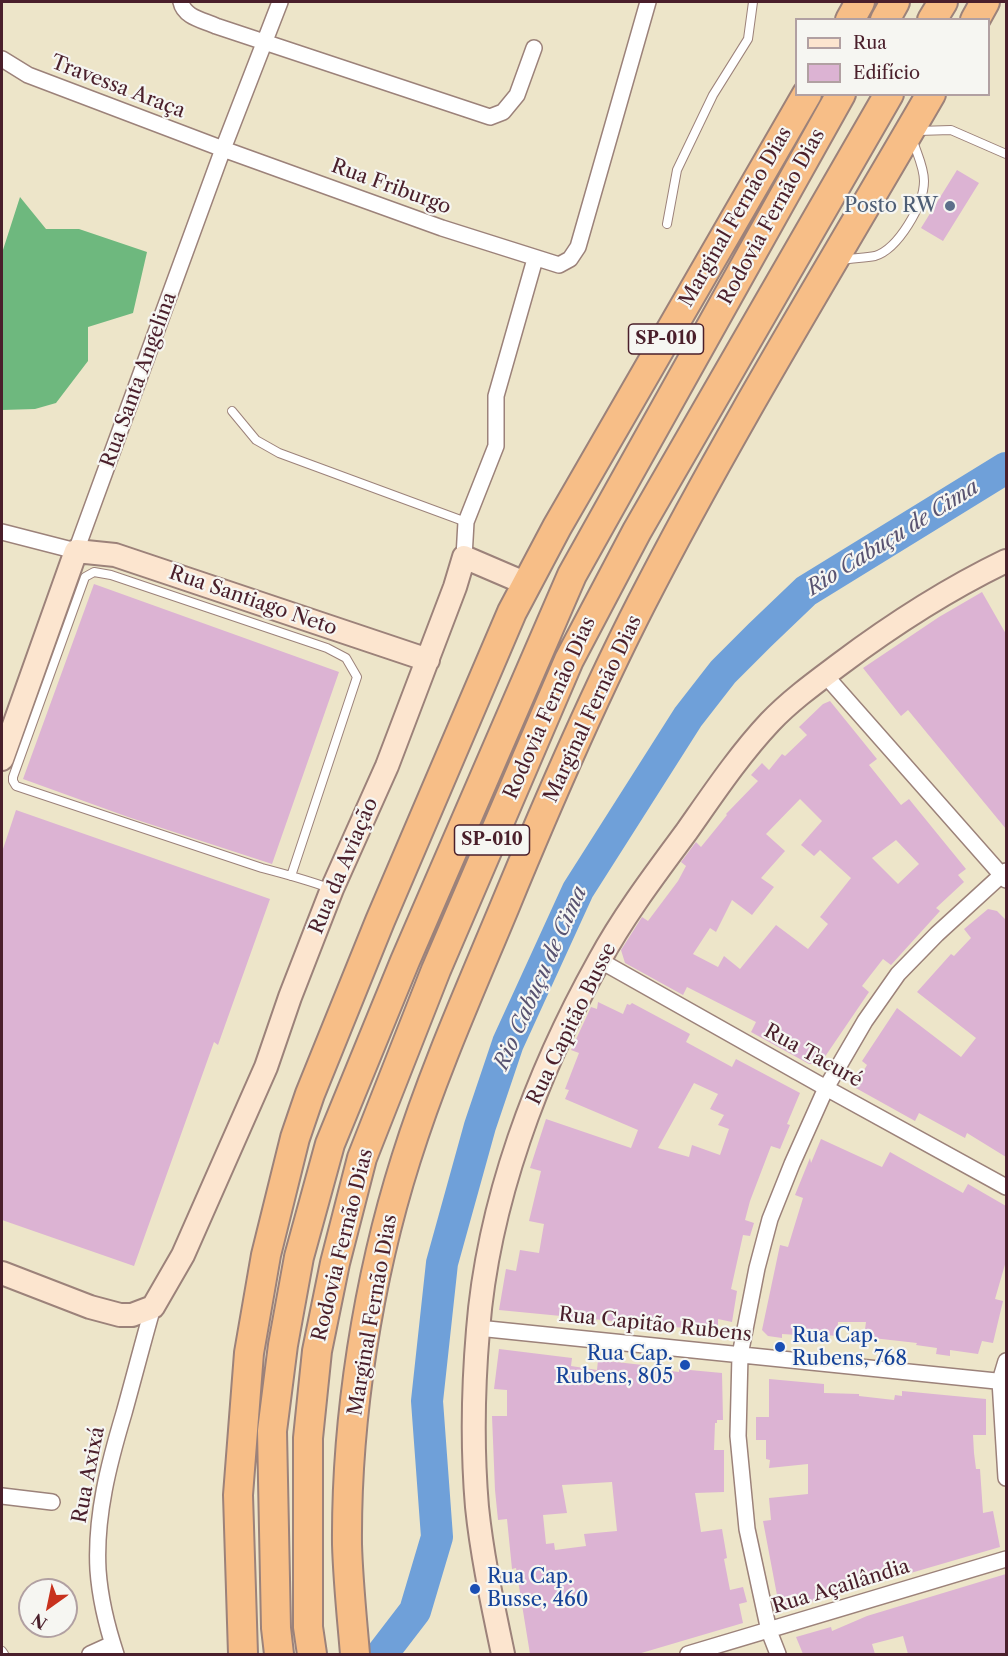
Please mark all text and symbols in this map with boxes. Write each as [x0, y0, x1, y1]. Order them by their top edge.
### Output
legend [795, 18, 990, 96]
text: Rua [853, 32, 887, 54]
street label: Travessa Araça [47, 50, 189, 124]
text: Edifício [853, 62, 920, 84]
street label: Marginal Fernão Dias [675, 123, 797, 311]
street label: Rodovia Fernão Dias [714, 125, 830, 309]
street label: Rua Friburgo [328, 154, 454, 220]
place label: Posto RW [844, 194, 938, 218]
marker: Posto RW [943, 199, 957, 213]
street label: Rua Santa Angelina [96, 289, 182, 471]
road number: SP-010 [628, 324, 704, 354]
water label: Rio Cabuçu de Cima [802, 475, 984, 601]
street label: Rua Santiago Neto [166, 561, 340, 641]
street label: Marginal Fernão Dias [539, 612, 647, 806]
street label: Rodovia Fernão Dias [499, 613, 601, 803]
street label: Rua da Aviação [305, 794, 383, 938]
road number: SP-010 [454, 825, 530, 855]
water label: Rio Cabuçu de Cima [489, 882, 593, 1074]
street label: Rua Capitão Busse [522, 939, 622, 1109]
street label: Rua Tacuré [760, 1019, 866, 1093]
street label: Rodovia Fernão Dias [307, 1146, 379, 1344]
street label: Marginal Fernão Dias [343, 1213, 403, 1417]
street label: Rua Capitão Rubens [557, 1303, 753, 1347]
place label: Rua Cap. Rubens, 768 [792, 1324, 907, 1371]
marker: Rua Cap. Rubens, 768 [773, 1340, 787, 1354]
place label: Rua Cap. Rubens, 805 [556, 1342, 673, 1389]
marker: Rua Cap. Rubens, 805 [678, 1358, 692, 1372]
street label: Rua Axixá [68, 1425, 110, 1525]
street label: Rua Açailândia [769, 1555, 913, 1619]
place label: Rua Cap. Busse, 460 [487, 1565, 588, 1612]
north arrow [18, 1578, 78, 1638]
marker: Rua Cap. Busse, 460 [468, 1582, 482, 1596]
text: N [28, 1609, 51, 1634]

